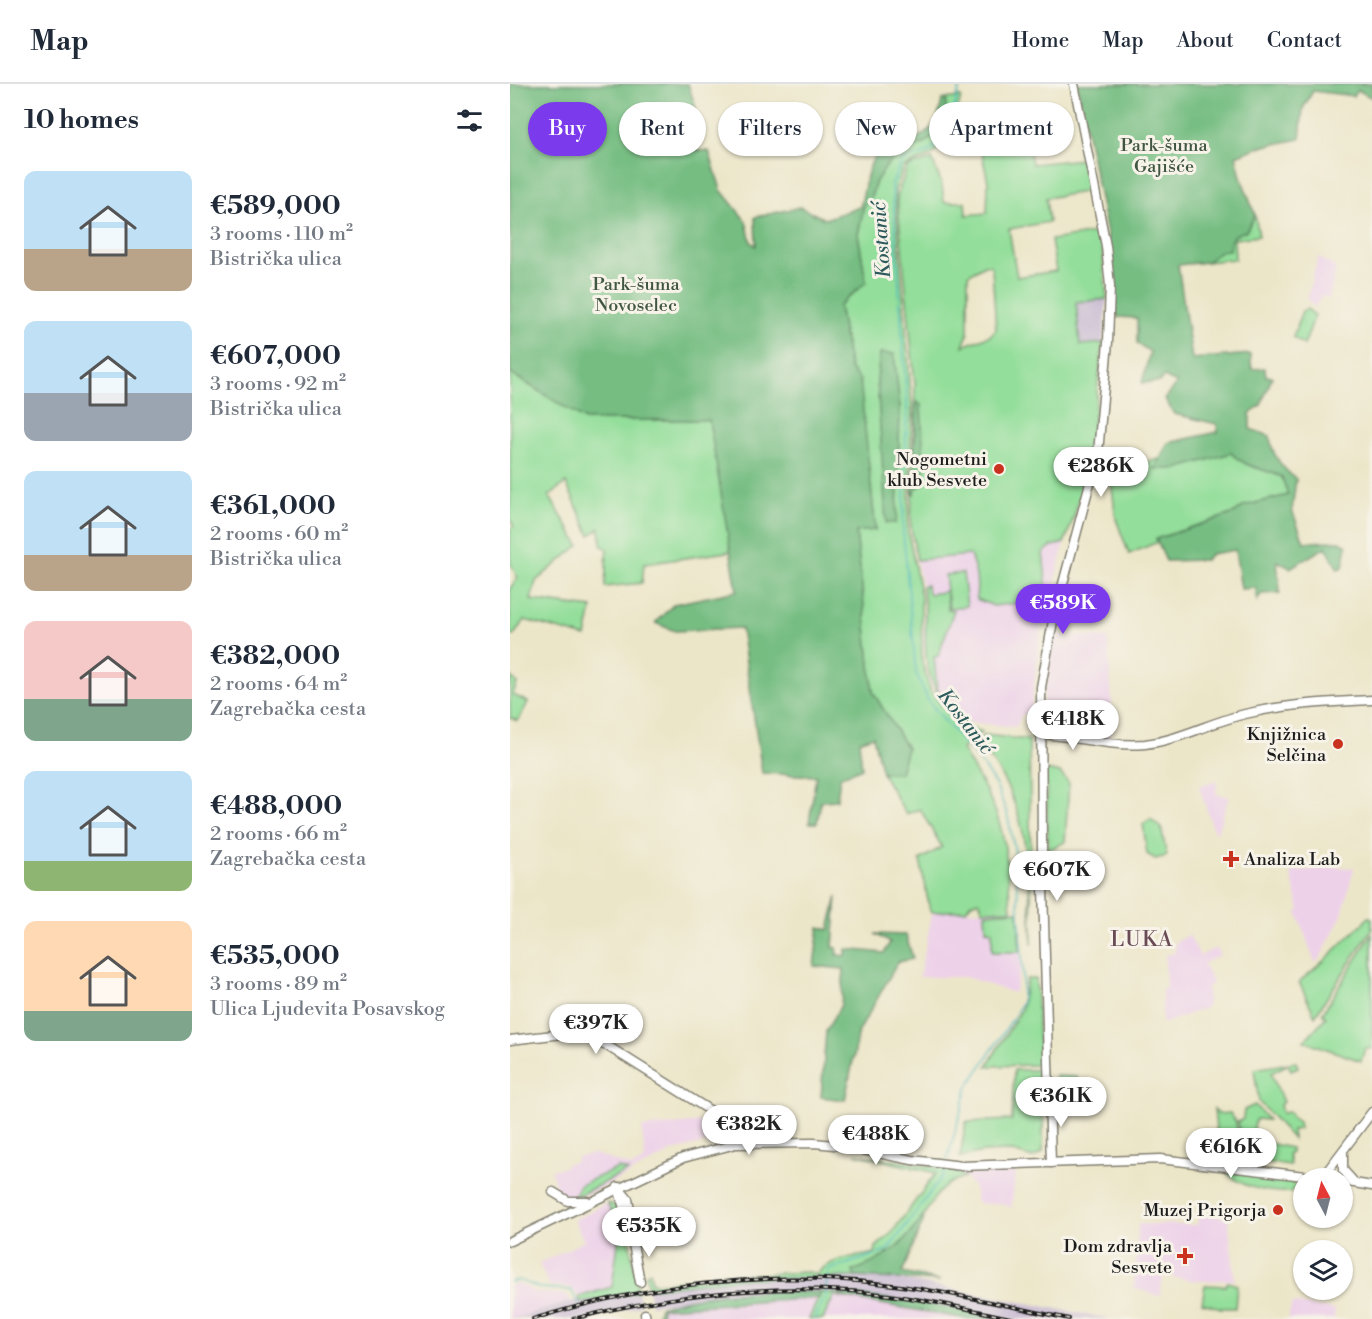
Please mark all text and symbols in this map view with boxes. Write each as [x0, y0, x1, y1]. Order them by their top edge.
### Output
text: Map [30, 24, 89, 59]
text: Home [1012, 28, 1069, 54]
text: Map [1102, 28, 1144, 54]
text: About [1177, 28, 1234, 54]
text: Contact [1267, 28, 1342, 54]
chip: Buy [528, 102, 607, 156]
chip: Rent [619, 102, 706, 156]
chip: Filters [718, 102, 823, 156]
chip: New [835, 102, 917, 156]
chip: Apartment [929, 102, 1074, 156]
text: 10 homes [24, 104, 139, 136]
icon: filters [453, 104, 486, 137]
park label: Park-šuma Gajišće [1120, 134, 1208, 178]
text: €589,000 [210, 190, 341, 222]
icon: home [72, 195, 144, 267]
water label: Kostanić [867, 198, 897, 279]
text: 3 rooms · 110 m² [210, 222, 353, 247]
text: Bistrička ulica [210, 247, 342, 272]
park label: Park-šuma Novoselec [592, 273, 680, 317]
text: €607,000 [210, 340, 341, 372]
icon: home [72, 345, 144, 417]
text: 3 rooms · 92 m² [210, 372, 346, 397]
text: Bistrička ulica [210, 397, 342, 422]
pin: €286K [1059, 447, 1143, 498]
place label: Nogometni klub Sesvete [887, 448, 987, 492]
text: €286K [1067, 454, 1135, 479]
marker: Nogometni klub Sesvete [992, 462, 1006, 476]
text: €361,000 [210, 490, 336, 522]
icon: home [72, 495, 144, 567]
text: 2 rooms · 60 m² [210, 522, 348, 547]
text: Bistrička ulica [210, 547, 342, 572]
pin: €589K [1021, 584, 1105, 635]
text: €589K [1030, 591, 1096, 616]
text: €382,000 [210, 640, 340, 672]
icon: home [72, 645, 144, 717]
text: 2 rooms · 64 m² [210, 672, 347, 697]
water label: Kostanić [931, 684, 1000, 762]
text: Zagrebačka cesta [210, 697, 366, 722]
pin: €418K [1031, 700, 1115, 751]
text: €418K [1041, 707, 1105, 732]
place label: Knjižnica Selčina [1247, 723, 1327, 767]
marker: Knjižnica Selčina [1331, 737, 1345, 751]
text: €488,000 [210, 790, 342, 822]
icon: home [72, 795, 144, 867]
text: 2 rooms · 66 m² [210, 822, 347, 847]
text: Zagrebačka cesta [210, 847, 366, 872]
place label: Analiza Lab [1243, 848, 1340, 871]
marker: Analiza Lab [1222, 850, 1240, 868]
pin: €607K [1015, 851, 1099, 902]
text: €607K [1023, 858, 1091, 883]
district label: LUKA [1110, 927, 1174, 953]
text: €535,000 [210, 940, 340, 972]
icon: home [72, 945, 144, 1017]
text: 3 rooms · 89 m² [210, 972, 347, 997]
text: Ulica Ljudevita Posavskog [210, 997, 445, 1022]
pin: €397K [554, 1004, 638, 1055]
text: €397K [563, 1011, 629, 1036]
pin: €361K [1019, 1077, 1103, 1128]
text: €361K [1030, 1084, 1092, 1109]
pin: €382K [707, 1105, 791, 1156]
text: €382K [716, 1112, 782, 1137]
pin: €488K [834, 1115, 918, 1166]
text: €488K [842, 1122, 910, 1147]
pin: €616K [1189, 1128, 1273, 1179]
text: €616K [1200, 1135, 1262, 1160]
north arrow [1293, 1168, 1353, 1228]
map controls [1293, 1168, 1353, 1300]
place label: Muzej Prigorja [1143, 1199, 1267, 1222]
marker: Muzej Prigorja [1271, 1203, 1285, 1217]
pin: €535K [607, 1207, 691, 1258]
text: €535K [616, 1214, 682, 1239]
place label: Dom zdravlja Sesvete [1064, 1235, 1173, 1279]
button: layers [1293, 1240, 1353, 1300]
marker: Dom zdravlja Sesvete [1176, 1247, 1194, 1265]

